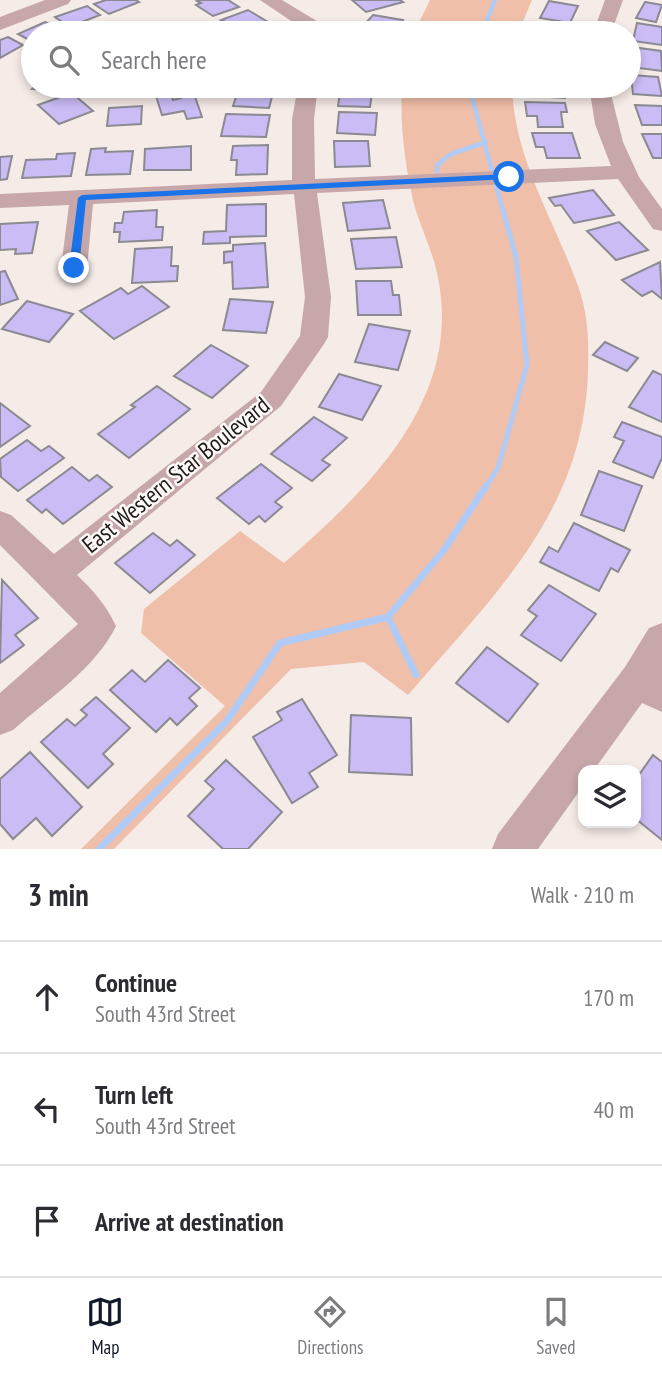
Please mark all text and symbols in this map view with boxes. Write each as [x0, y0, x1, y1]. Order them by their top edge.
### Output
search box [21, 21, 641, 98]
icon: search [45, 41, 83, 79]
text: Search here [101, 43, 207, 76]
route start [493, 161, 524, 192]
route end [58, 252, 89, 283]
street label: East Western Star Boulevard [76, 389, 276, 560]
map controls [578, 765, 641, 828]
button: layers [578, 765, 641, 828]
text: 3 min [28, 875, 89, 914]
text: Walk · 210 m [531, 880, 634, 909]
text: Continue [95, 966, 177, 999]
icon: ahead [28, 978, 66, 1016]
text: 170 m [583, 983, 634, 1012]
text: South 43rd Street [95, 999, 236, 1028]
text: Turn left [95, 1078, 173, 1111]
icon: left [28, 1090, 66, 1128]
text: 40 m [593, 1095, 634, 1124]
text: South 43rd Street [95, 1111, 236, 1140]
icon: arrive [28, 1202, 66, 1240]
text: Arrive at destination [95, 1205, 284, 1238]
tab: Map [86, 1293, 124, 1359]
tab: Directions [297, 1293, 363, 1359]
tab: Saved [536, 1293, 576, 1359]

